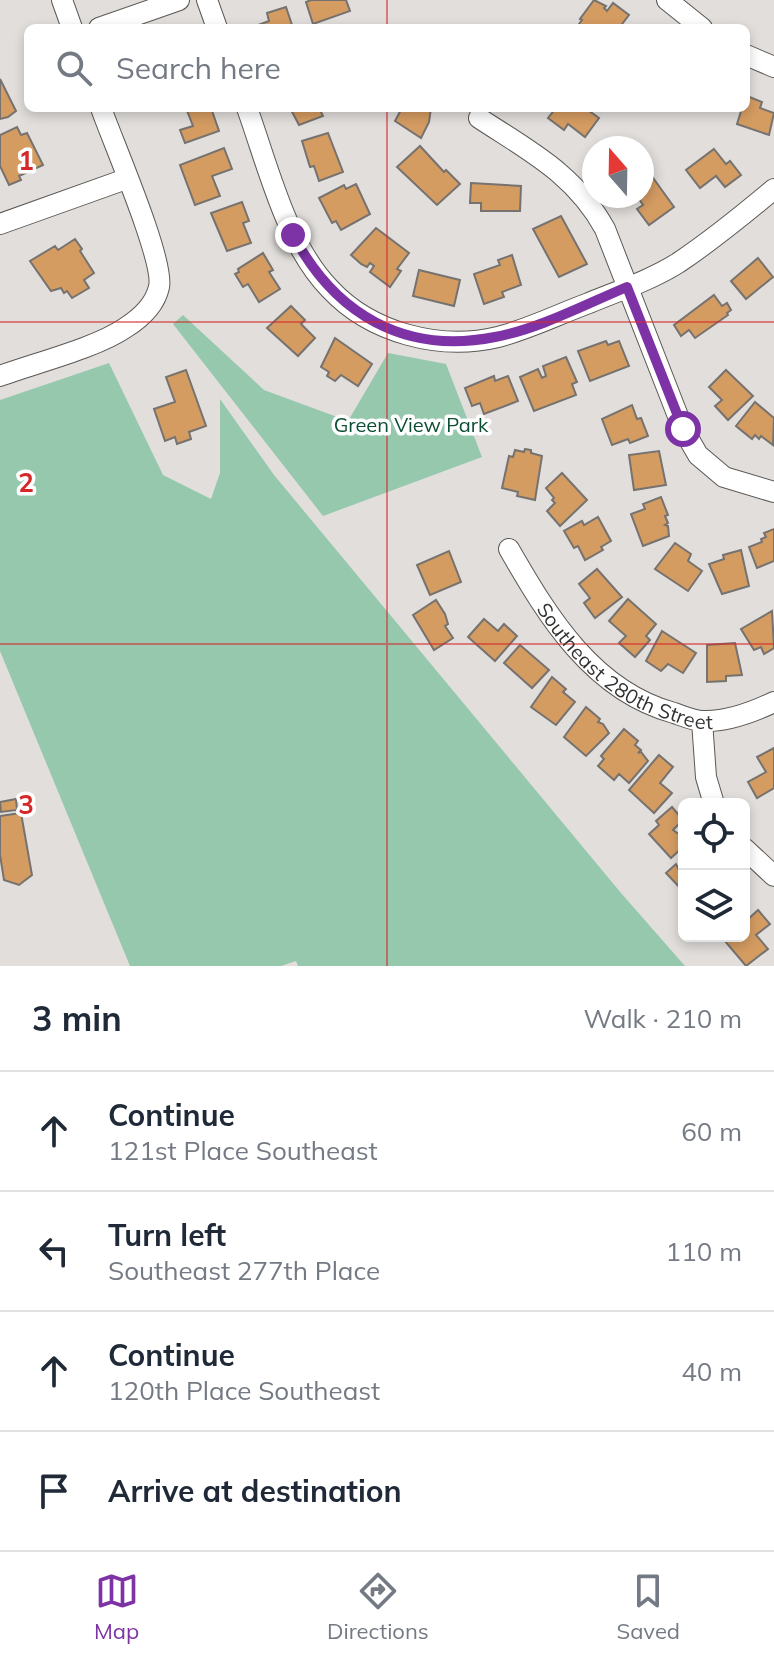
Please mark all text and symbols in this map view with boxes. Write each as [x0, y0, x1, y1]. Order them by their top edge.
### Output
search box [24, 24, 750, 112]
icon: search [52, 46, 96, 90]
text: Search here [116, 49, 281, 87]
north arrow [582, 136, 654, 208]
text: 1 [18, 144, 34, 177]
route end [275, 217, 311, 253]
route start [665, 411, 701, 447]
park label: Green View Park [334, 412, 489, 437]
text: 2 [18, 466, 34, 499]
street label: Southeast 280th Street [532, 597, 713, 734]
text: 3 [18, 788, 34, 821]
map controls [678, 798, 750, 942]
button: locate [678, 798, 750, 870]
button: layers [678, 870, 750, 942]
text: 3 min [32, 997, 122, 1040]
text: Walk · 210 m [583, 1002, 742, 1035]
text: Continue [108, 1096, 235, 1134]
icon: ahead [32, 1109, 76, 1153]
text: 60 m [681, 1115, 742, 1148]
text: 121st Place Southeast [108, 1134, 378, 1167]
text: Turn left [108, 1216, 226, 1254]
icon: left [32, 1229, 76, 1273]
text: 110 m [666, 1235, 742, 1268]
text: Southeast 277th Place [108, 1254, 380, 1287]
text: Continue [108, 1336, 235, 1374]
icon: ahead [32, 1349, 76, 1393]
text: 40 m [681, 1355, 742, 1388]
text: 120th Place Southeast [108, 1374, 380, 1407]
icon: arrive [32, 1469, 76, 1513]
text: Arrive at destination [108, 1472, 402, 1510]
tab: Map [94, 1569, 139, 1645]
tab: Directions [327, 1569, 429, 1645]
tab: Saved [617, 1569, 680, 1645]

